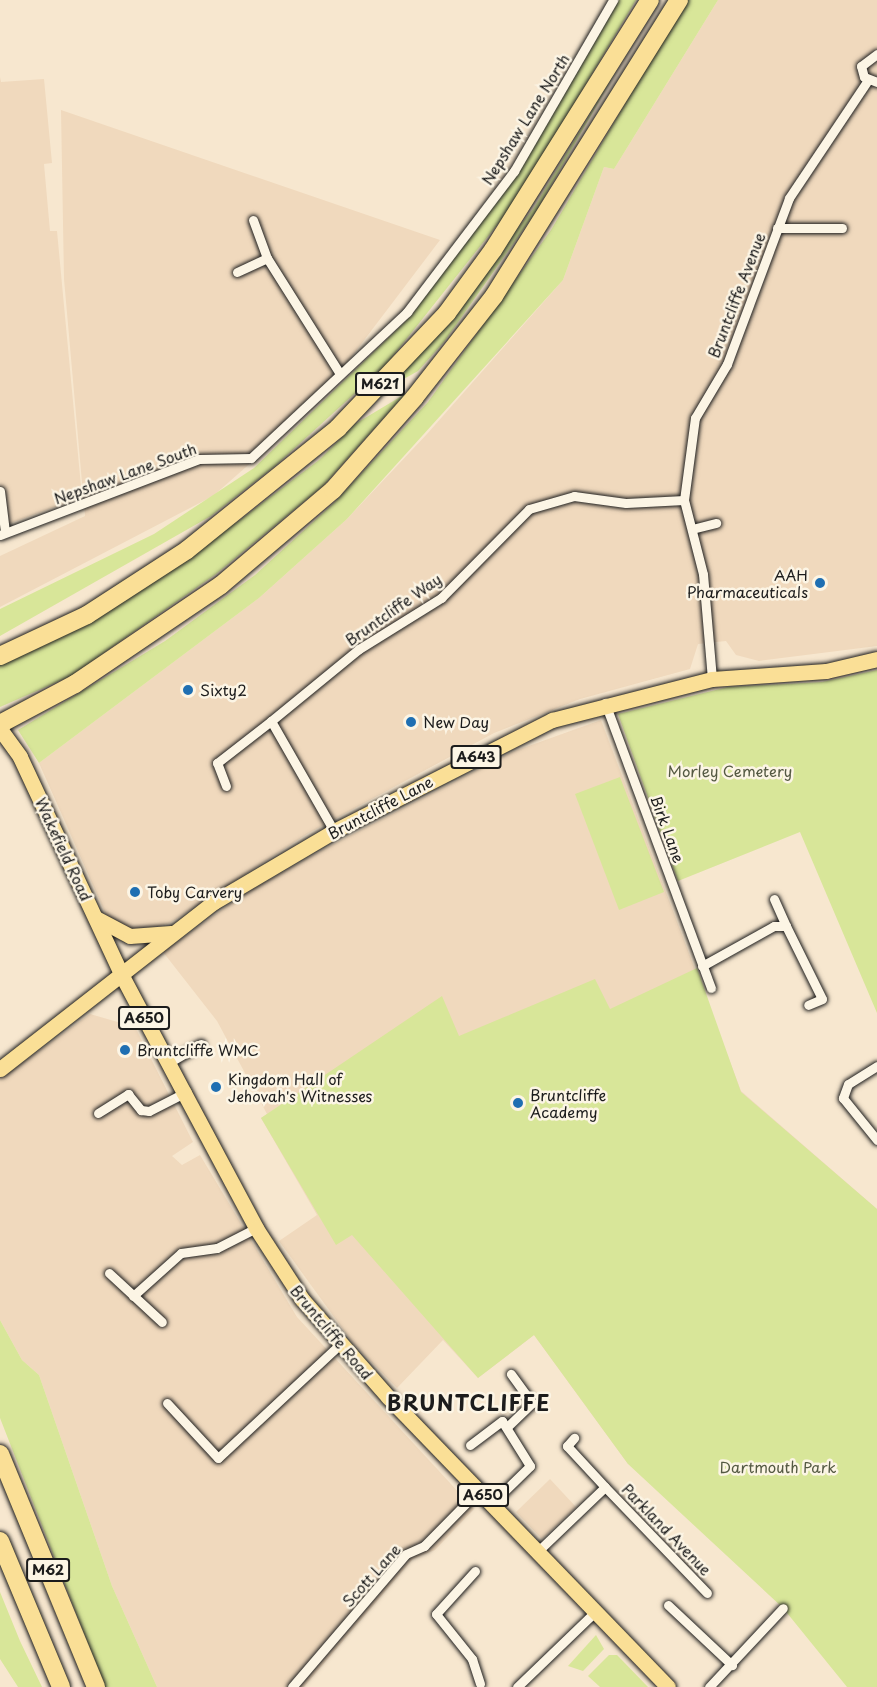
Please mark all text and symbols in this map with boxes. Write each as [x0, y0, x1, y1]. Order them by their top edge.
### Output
street label: Nepshaw Lane North [477, 50, 573, 188]
street label: Bruntcliffe Avenue [704, 230, 768, 360]
road number: M621 [354, 373, 406, 395]
street label: Nepshaw Lane South [51, 439, 199, 507]
place label: AAH Pharmaceuticals [687, 565, 808, 600]
street label: Bruntcliffe Way [341, 569, 445, 649]
marker: AAH Pharmaceuticals [813, 576, 827, 590]
place label: Sixty2 [200, 681, 247, 699]
marker: Sixty2 [181, 683, 195, 697]
place label: New Day [423, 713, 489, 731]
marker: New Day [404, 715, 418, 729]
road number: A643 [450, 746, 502, 768]
park label: Morley Cemetery [667, 762, 793, 780]
street label: Bruntcliffe Lane [325, 772, 435, 842]
street label: Birk Lane [647, 793, 689, 865]
street label: Wakefield Road [32, 794, 96, 904]
place label: Toby Carvery [147, 883, 243, 901]
marker: Toby Carvery [128, 885, 142, 899]
road number: A650 [117, 1007, 171, 1029]
place label: Bruntcliffe WMC [137, 1041, 259, 1059]
marker: Bruntcliffe WMC [118, 1043, 132, 1057]
place label: Kingdom Hall of Jehovah's Witnesses [228, 1069, 372, 1104]
marker: Kingdom Hall of Jehovah's Witnesses [209, 1080, 223, 1094]
place label: Bruntcliffe Academy [530, 1085, 606, 1120]
marker: Bruntcliffe Academy [511, 1096, 525, 1110]
street label: Bruntcliffe Road [287, 1281, 377, 1383]
district label: BRUNTCLIFFE [388, 1389, 550, 1415]
park label: Dartmouth Park [719, 1458, 837, 1476]
street label: Parkland Avenue [619, 1479, 715, 1579]
road number: A650 [456, 1484, 510, 1506]
street label: Scott Lane [338, 1540, 404, 1610]
road number: M62 [26, 1559, 70, 1581]

